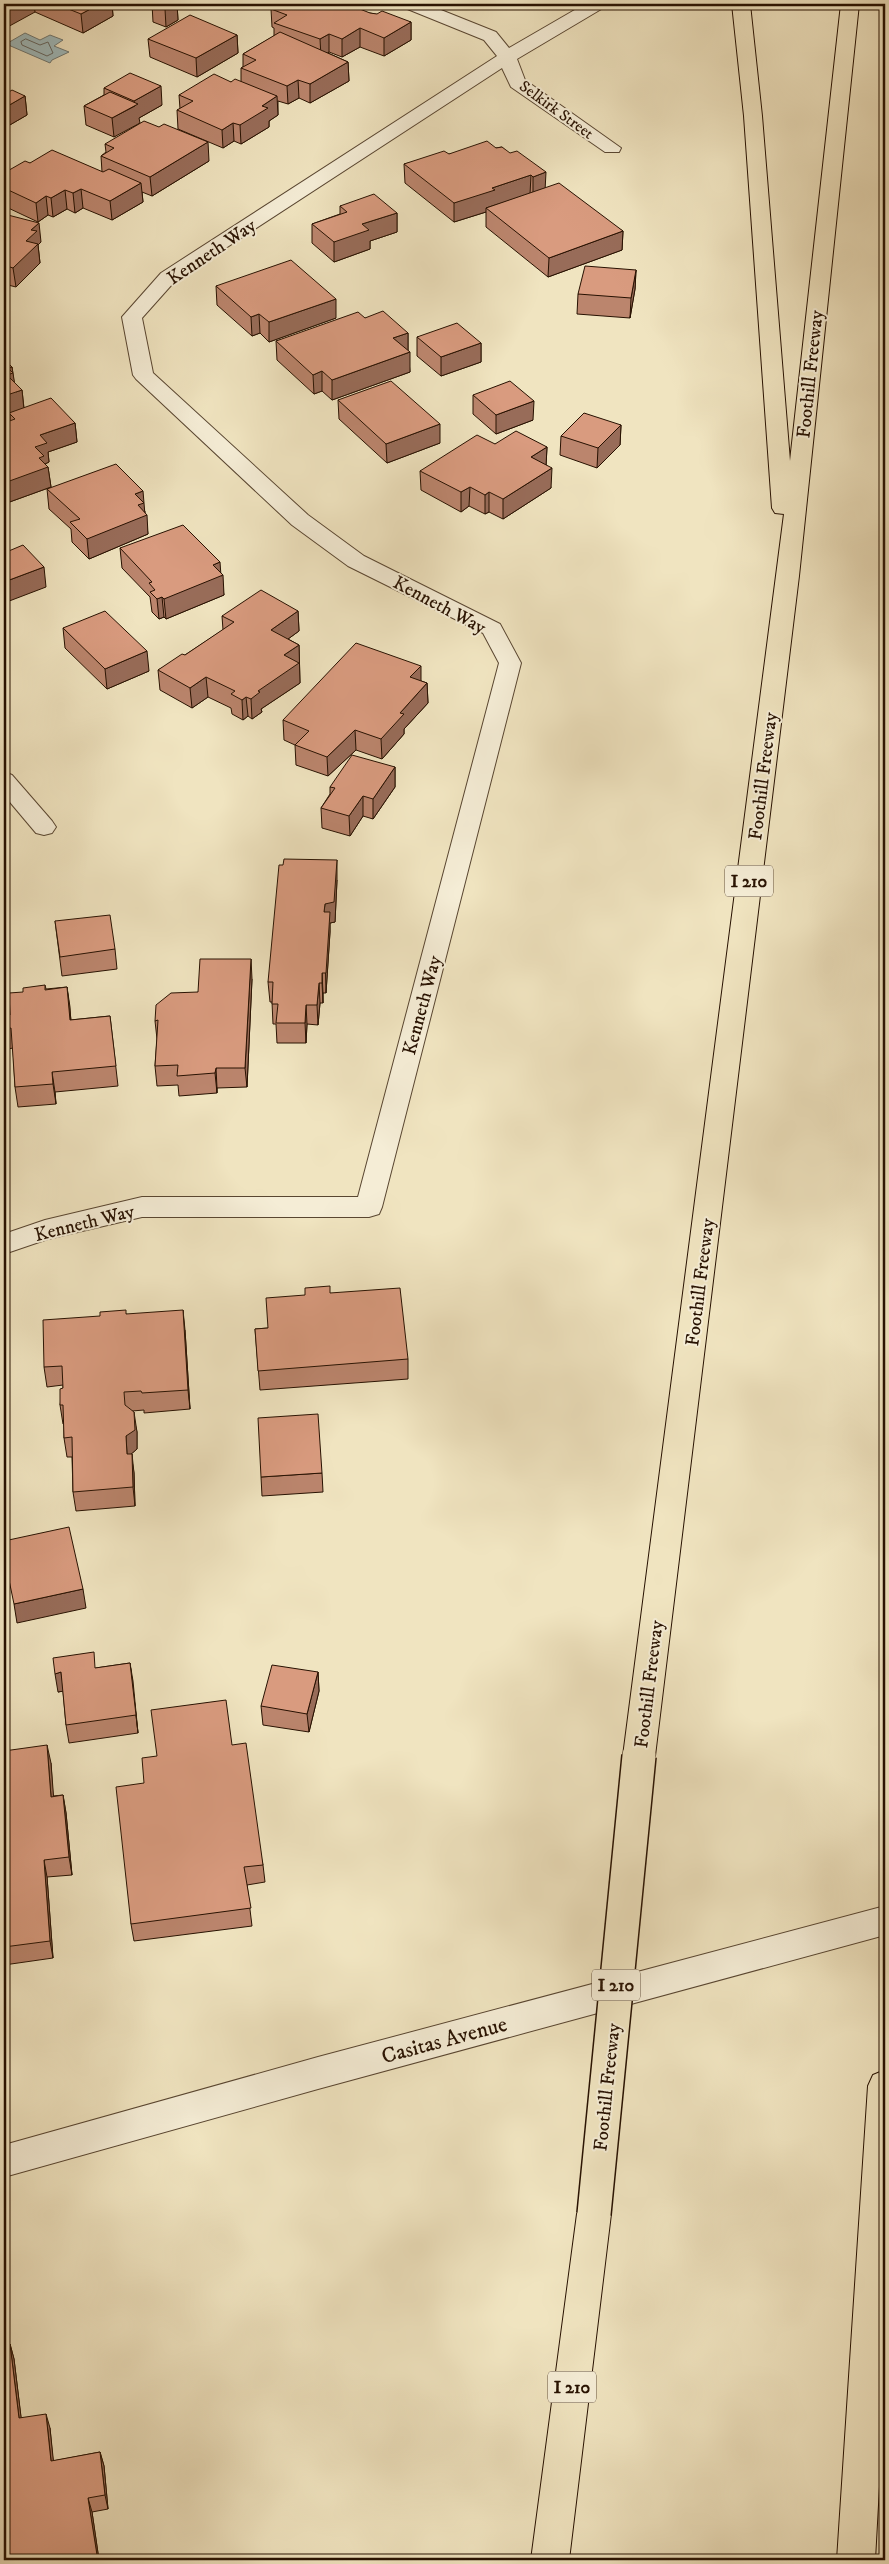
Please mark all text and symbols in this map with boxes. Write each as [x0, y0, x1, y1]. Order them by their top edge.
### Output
street label: Selkirk Street [515, 76, 597, 143]
street label: Kenneth Way [163, 214, 261, 290]
street label: Foothill Freeway [792, 308, 829, 439]
street label: Kenneth Way [389, 571, 491, 640]
street label: Foothill Freeway [744, 710, 783, 841]
road number: I 210 [725, 866, 773, 896]
street label: Kenneth Way [398, 952, 447, 1058]
street label: Kenneth Way [32, 1200, 138, 1247]
street label: Foothill Freeway [681, 1216, 720, 1347]
street label: Foothill Freeway [630, 1618, 669, 1749]
road number: I 210 [592, 1970, 640, 2000]
street label: Casitas Avenue [379, 2011, 510, 2070]
street label: Foothill Freeway [589, 2021, 626, 2152]
road number: I 210 [548, 2372, 596, 2402]

